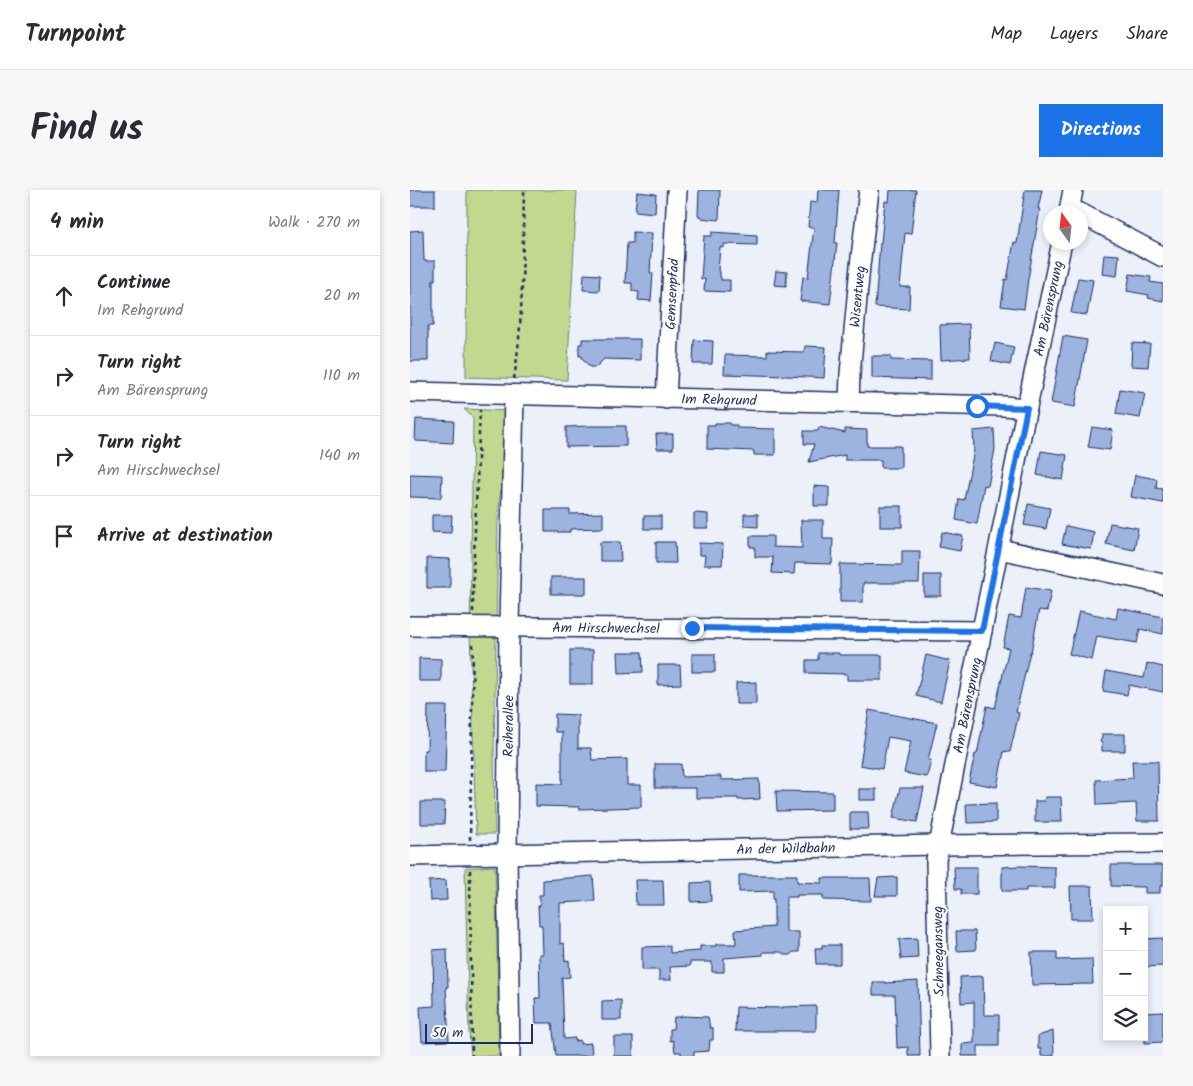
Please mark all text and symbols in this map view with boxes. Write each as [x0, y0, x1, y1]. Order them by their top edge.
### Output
text: Turnpoint [25, 15, 126, 54]
text: Map [991, 20, 1022, 49]
text: Layers [1050, 20, 1098, 49]
text: Share [1126, 20, 1168, 49]
text: Find us [30, 102, 143, 158]
button: Directions [1039, 104, 1163, 157]
north arrow [1043, 205, 1088, 250]
text: 4 min [50, 206, 104, 239]
text: Walk · 270 m [268, 210, 360, 235]
street label: Gemsenpfad [660, 257, 685, 330]
street label: Am Bärensprung [1028, 259, 1070, 358]
street label: Wisentweg [844, 265, 872, 328]
text: Continue [97, 268, 170, 298]
icon: ahead [50, 282, 78, 310]
text: 20 m [324, 283, 360, 308]
text: Im Rehgrund [97, 298, 183, 323]
text: Turn right [97, 348, 182, 378]
icon: right [50, 362, 78, 390]
text: 110 m [323, 363, 360, 388]
text: Am Bärensprung [97, 378, 208, 403]
street label: Im Rehgrund [681, 388, 758, 412]
route start [966, 395, 989, 418]
text: Turn right [97, 428, 182, 458]
icon: right [50, 442, 78, 470]
text: 140 m [319, 443, 360, 468]
text: Am Hirschwechsel [97, 458, 220, 483]
text: Arrive at destination [97, 521, 273, 551]
icon: arrive [50, 522, 78, 550]
street label: Am Hirschwechsel [552, 617, 660, 640]
route end [681, 617, 704, 640]
street label: Am Bärensprung [948, 655, 988, 755]
street label: Reiherallee [498, 694, 520, 757]
street label: An der Wildbahn [736, 837, 836, 861]
street label: Schneegansweg [927, 906, 951, 996]
map controls [1103, 906, 1148, 1041]
button: + [1103, 906, 1148, 951]
button: − [1103, 951, 1148, 996]
button: layers [1103, 996, 1148, 1041]
scale bar [425, 1021, 532, 1044]
text: 50 m [432, 1022, 463, 1044]

